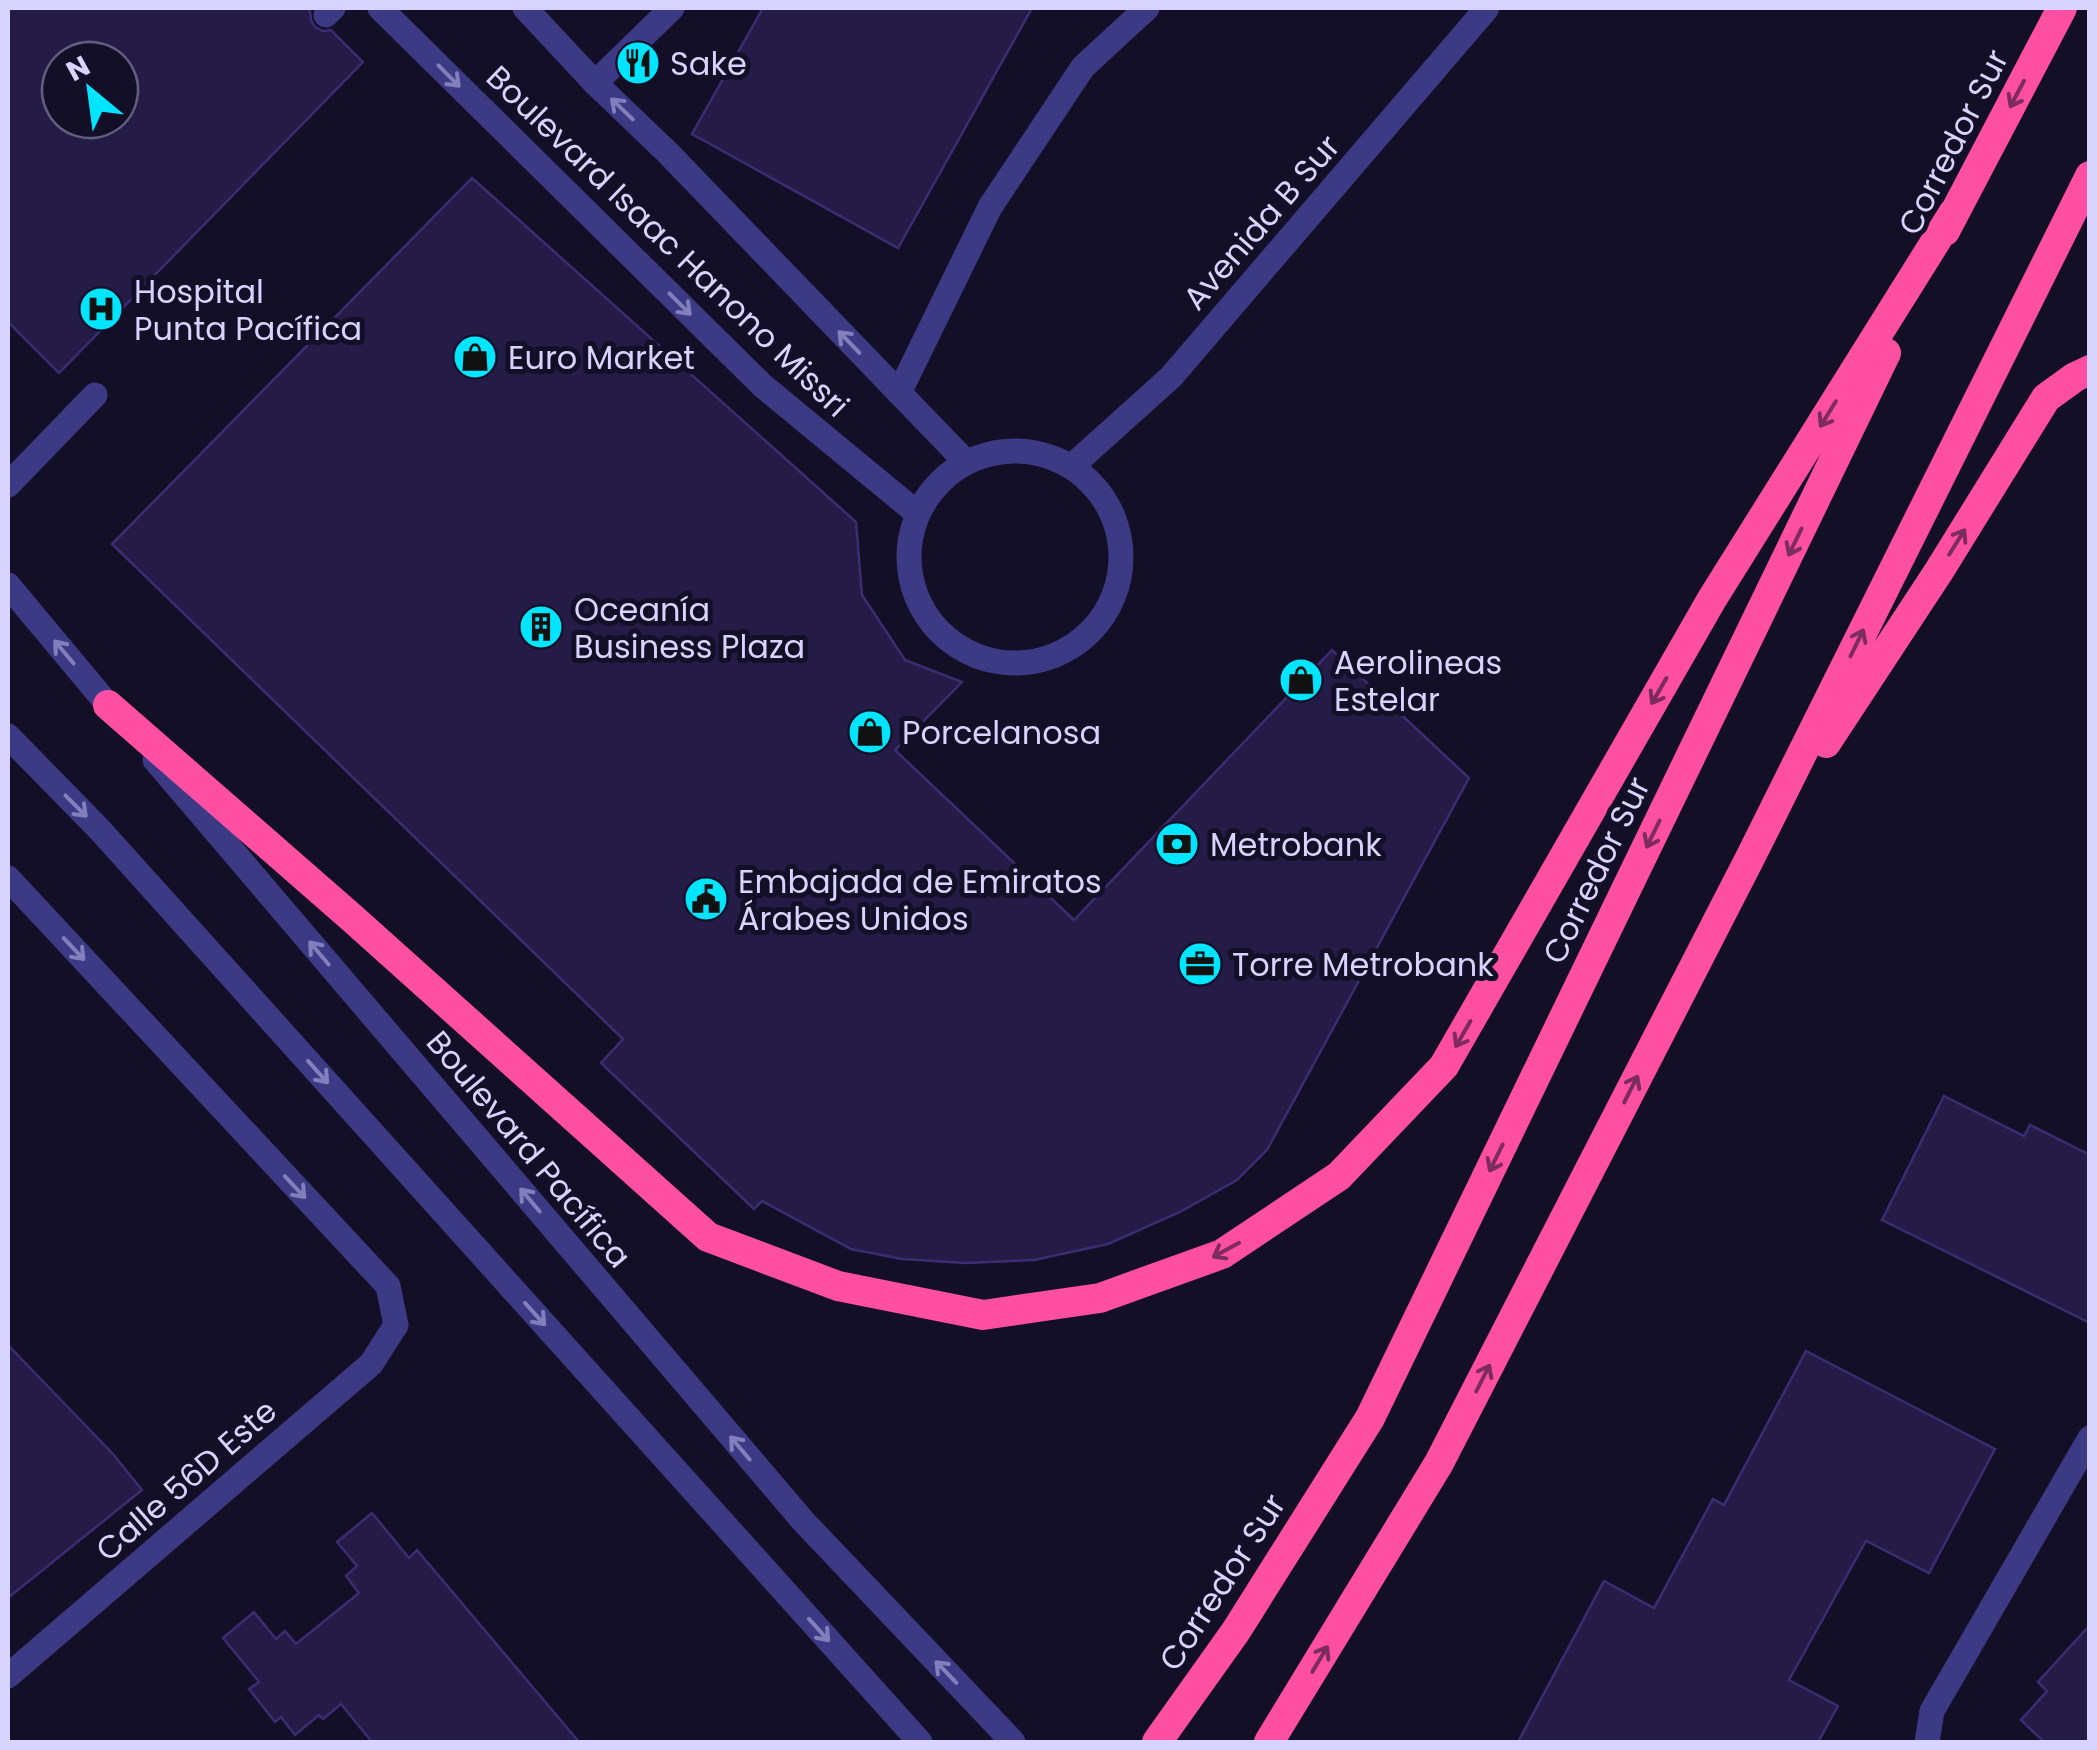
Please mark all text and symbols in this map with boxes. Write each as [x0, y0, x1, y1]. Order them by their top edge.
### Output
north arrow [40, 40, 140, 140]
restaurant icon: Sake [615, 40, 661, 86]
place label: Sake [670, 41, 747, 86]
street label: Corredor Sur [1887, 41, 2019, 243]
text: N [59, 46, 97, 91]
street label: Boulevard Isaac Hanono Missri [477, 55, 859, 427]
one-way arrow [437, 64, 461, 88]
one-way arrow [2006, 78, 2026, 108]
one-way arrow [611, 97, 635, 121]
street label: Avenida B Sur [1172, 125, 1350, 319]
place label: Hospital Punta Pacífica [134, 269, 362, 351]
hospital icon: Hospital Punta Pacífica [78, 286, 124, 332]
one-way arrow [668, 292, 692, 316]
one-way arrow [838, 330, 862, 354]
shop icon: Euro Market [452, 334, 498, 380]
place label: Euro Market [508, 335, 695, 380]
one-way arrow [1818, 399, 1839, 427]
one-way arrow [1784, 526, 1803, 556]
one-way arrow [1947, 528, 1967, 557]
place label: Oceanía Business Plaza [574, 587, 805, 669]
building icon: Oceanía Business Plaza [518, 604, 564, 650]
one-way arrow [1848, 629, 1867, 658]
one-way arrow [53, 639, 75, 665]
place label: Aerolineas Estelar [1334, 640, 1502, 722]
shop icon: Aerolineas Estelar [1278, 657, 1324, 703]
one-way arrow [1649, 676, 1669, 705]
shop icon: Porcelanosa [847, 709, 893, 755]
place label: Porcelanosa [902, 710, 1101, 755]
street label: Corredor Sur [1531, 769, 1661, 971]
one-way arrow [64, 793, 88, 817]
one-way arrow [1642, 818, 1661, 848]
bank icon: Metrobank [1154, 821, 1200, 867]
place label: Metrobank [1210, 822, 1382, 867]
place label: Embajada de Emiratos Árabes Unidos [738, 859, 1102, 941]
public building icon: Embajada de Emiratos Árabes Unidos [683, 876, 729, 922]
one-way arrow [62, 936, 85, 961]
one-way arrow [308, 941, 331, 966]
office icon: Torre Metrobank [1177, 941, 1223, 987]
place label: Torre Metrobank [1232, 942, 1494, 987]
one-way arrow [1453, 1019, 1473, 1048]
street label: Boulevard Pacífica [416, 1021, 642, 1277]
one-way arrow [306, 1059, 329, 1084]
one-way arrow [1622, 1075, 1641, 1104]
one-way arrow [1485, 1142, 1504, 1172]
one-way arrow [283, 1174, 306, 1199]
one-way arrow [519, 1188, 541, 1214]
one-way arrow [1211, 1241, 1241, 1260]
one-way arrow [524, 1301, 547, 1326]
one-way arrow [1474, 1364, 1493, 1394]
street label: Calle 56D Este [86, 1389, 286, 1571]
one-way arrow [729, 1436, 752, 1461]
street label: Corredor Sur [1148, 1485, 1296, 1679]
one-way arrow [807, 1617, 830, 1642]
one-way arrow [1310, 1645, 1330, 1674]
one-way arrow [935, 1660, 958, 1685]

